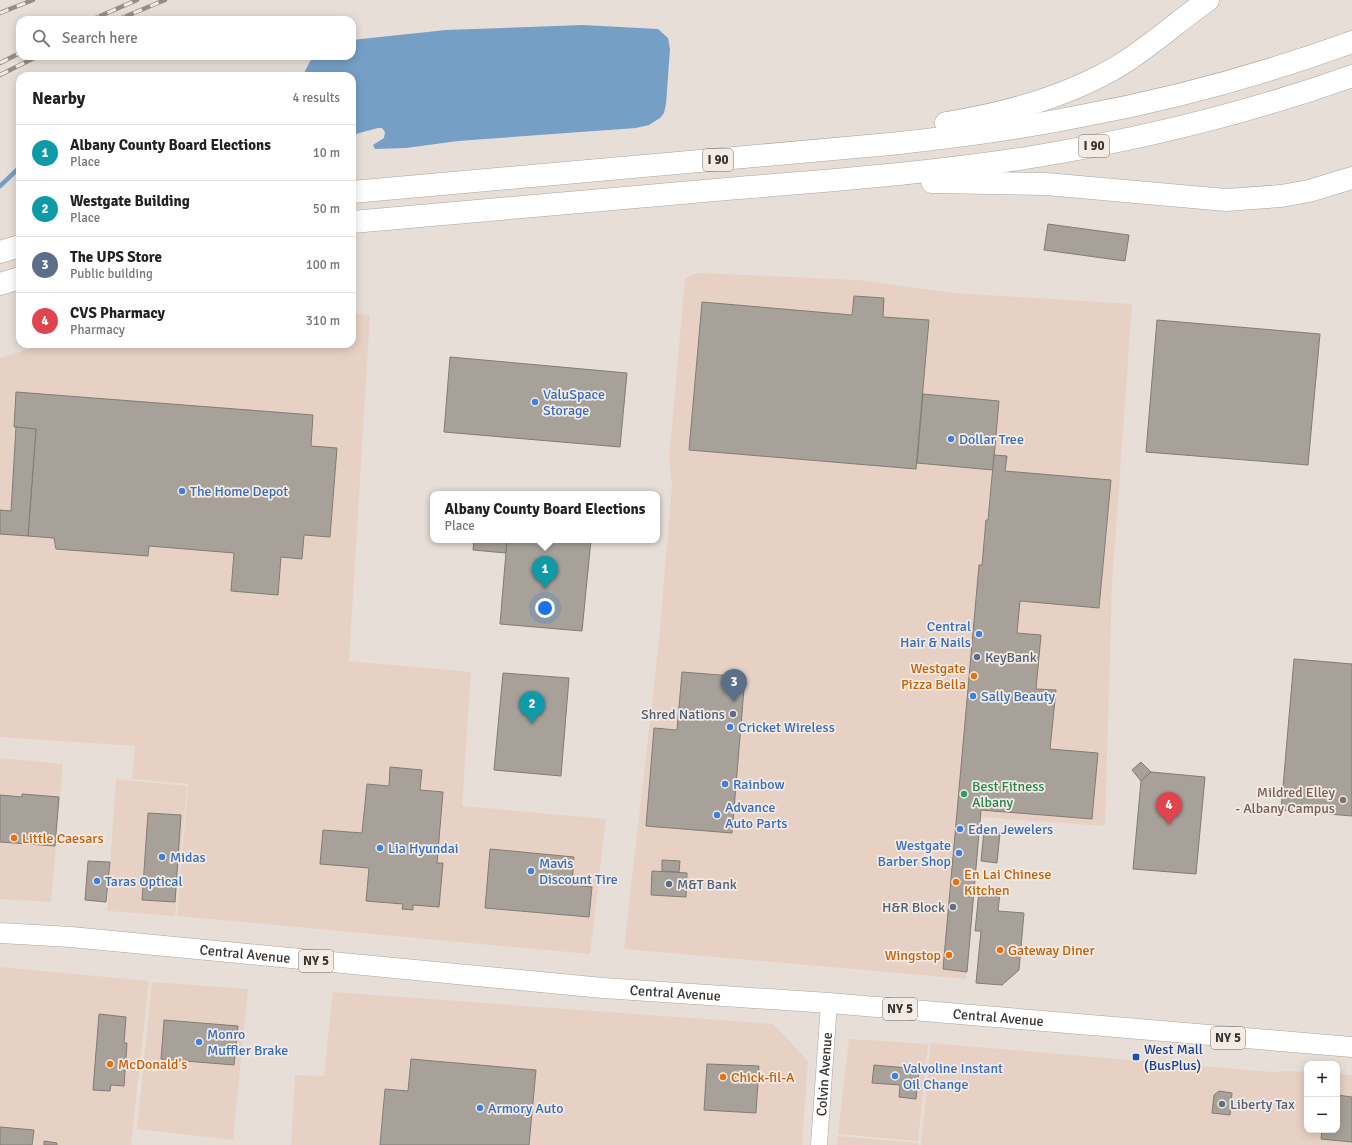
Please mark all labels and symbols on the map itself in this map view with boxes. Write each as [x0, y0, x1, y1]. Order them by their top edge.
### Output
road number: I 90 [1079, 135, 1109, 157]
road number: I 90 [703, 149, 733, 171]
place label: ValuSpace Storage [543, 386, 605, 419]
marker: ValuSpace Storage [530, 397, 540, 407]
place label: Dollar Tree [959, 431, 1024, 448]
marker: Dollar Tree [946, 434, 956, 444]
place label: The Home Depot [190, 483, 288, 500]
marker: The Home Depot [177, 486, 187, 496]
pin: 1 [532, 556, 558, 589]
your location [535, 598, 555, 618]
place label: Central Hair & Nails [900, 618, 971, 651]
marker: Central Hair & Nails [974, 629, 984, 639]
place label: KeyBank [985, 649, 1037, 666]
marker: KeyBank [972, 652, 982, 662]
place label: Westgate Pizza Bella [901, 660, 966, 693]
pin: 3 [721, 669, 747, 702]
marker: Westgate Pizza Bella [969, 671, 979, 681]
place label: Sally Beauty [981, 688, 1056, 705]
pin: 2 [519, 691, 545, 724]
marker: Sally Beauty [968, 691, 978, 701]
place label: Shred Nations [641, 706, 725, 723]
marker: Shred Nations [728, 709, 738, 719]
place label: Cricket Wireless [738, 719, 835, 736]
marker: Cricket Wireless [725, 722, 735, 732]
place label: Rainbow [733, 776, 785, 793]
place label: Best Fitness Albany [972, 778, 1044, 811]
marker: Rainbow [720, 779, 730, 789]
place label: Mildred Elley - Albany Campus [1235, 784, 1335, 817]
marker: Best Fitness Albany [959, 789, 969, 799]
pin: 4 [1156, 792, 1182, 825]
marker: Mildred Elley - Albany Campus [1338, 795, 1348, 805]
place label: Advance Auto Parts [725, 799, 787, 832]
marker: Advance Auto Parts [712, 810, 722, 820]
place label: Eden Jewelers [968, 821, 1053, 838]
marker: Eden Jewelers [955, 824, 965, 834]
place label: Little Caesars [22, 830, 104, 847]
marker: Little Caesars [9, 833, 19, 843]
place label: Westgate Barber Shop [878, 837, 951, 870]
place label: Lia Hyundai [388, 840, 459, 857]
marker: Lia Hyundai [375, 843, 385, 853]
marker: Westgate Barber Shop [954, 848, 964, 858]
place label: Midas [170, 849, 206, 866]
marker: Midas [157, 852, 167, 862]
place label: Mavis Discount Tire [539, 855, 618, 888]
marker: Mavis Discount Tire [526, 866, 536, 876]
place label: En Lai Chinese Kitchen [964, 866, 1051, 899]
place label: Taras Optical [105, 873, 183, 890]
marker: Taras Optical [92, 876, 102, 886]
place label: M&T Bank [677, 876, 737, 893]
marker: En Lai Chinese Kitchen [951, 877, 961, 887]
marker: M&T Bank [664, 879, 674, 889]
place label: H&R Block [882, 899, 945, 916]
marker: H&R Block [948, 902, 958, 912]
street label: Central Avenue [199, 941, 291, 966]
place label: Gateway Diner [1008, 942, 1096, 959]
marker: Gateway Diner [995, 945, 1005, 955]
place label: Wingstop [885, 947, 941, 964]
road number: NY 5 [299, 950, 333, 972]
marker: Wingstop [944, 950, 954, 960]
street label: Central Avenue [629, 981, 721, 1004]
road number: NY 5 [883, 998, 917, 1020]
street label: Central Avenue [952, 1005, 1044, 1030]
place label: Monro Muffler Brake [207, 1026, 288, 1059]
road number: NY 5 [1211, 1027, 1245, 1049]
street label: Colvin Avenue [813, 1032, 835, 1117]
marker: Monro Muffler Brake [194, 1037, 204, 1047]
place label: West Mall (BusPlus) [1144, 1041, 1203, 1074]
marker: West Mall (BusPlus) [1131, 1052, 1141, 1062]
place label: McDonald's [118, 1056, 187, 1073]
marker: McDonald's [105, 1059, 115, 1069]
place label: Valvoline Instant Oil Change [903, 1060, 1003, 1093]
place label: Chick-fil-A [731, 1069, 795, 1086]
marker: Valvoline Instant Oil Change [890, 1071, 900, 1081]
marker: Chick-fil-A [718, 1072, 728, 1082]
place label: Liberty Tax [1230, 1096, 1295, 1113]
marker: Liberty Tax [1217, 1099, 1227, 1109]
place label: Armory Auto [488, 1100, 563, 1117]
marker: Armory Auto [475, 1103, 485, 1113]

